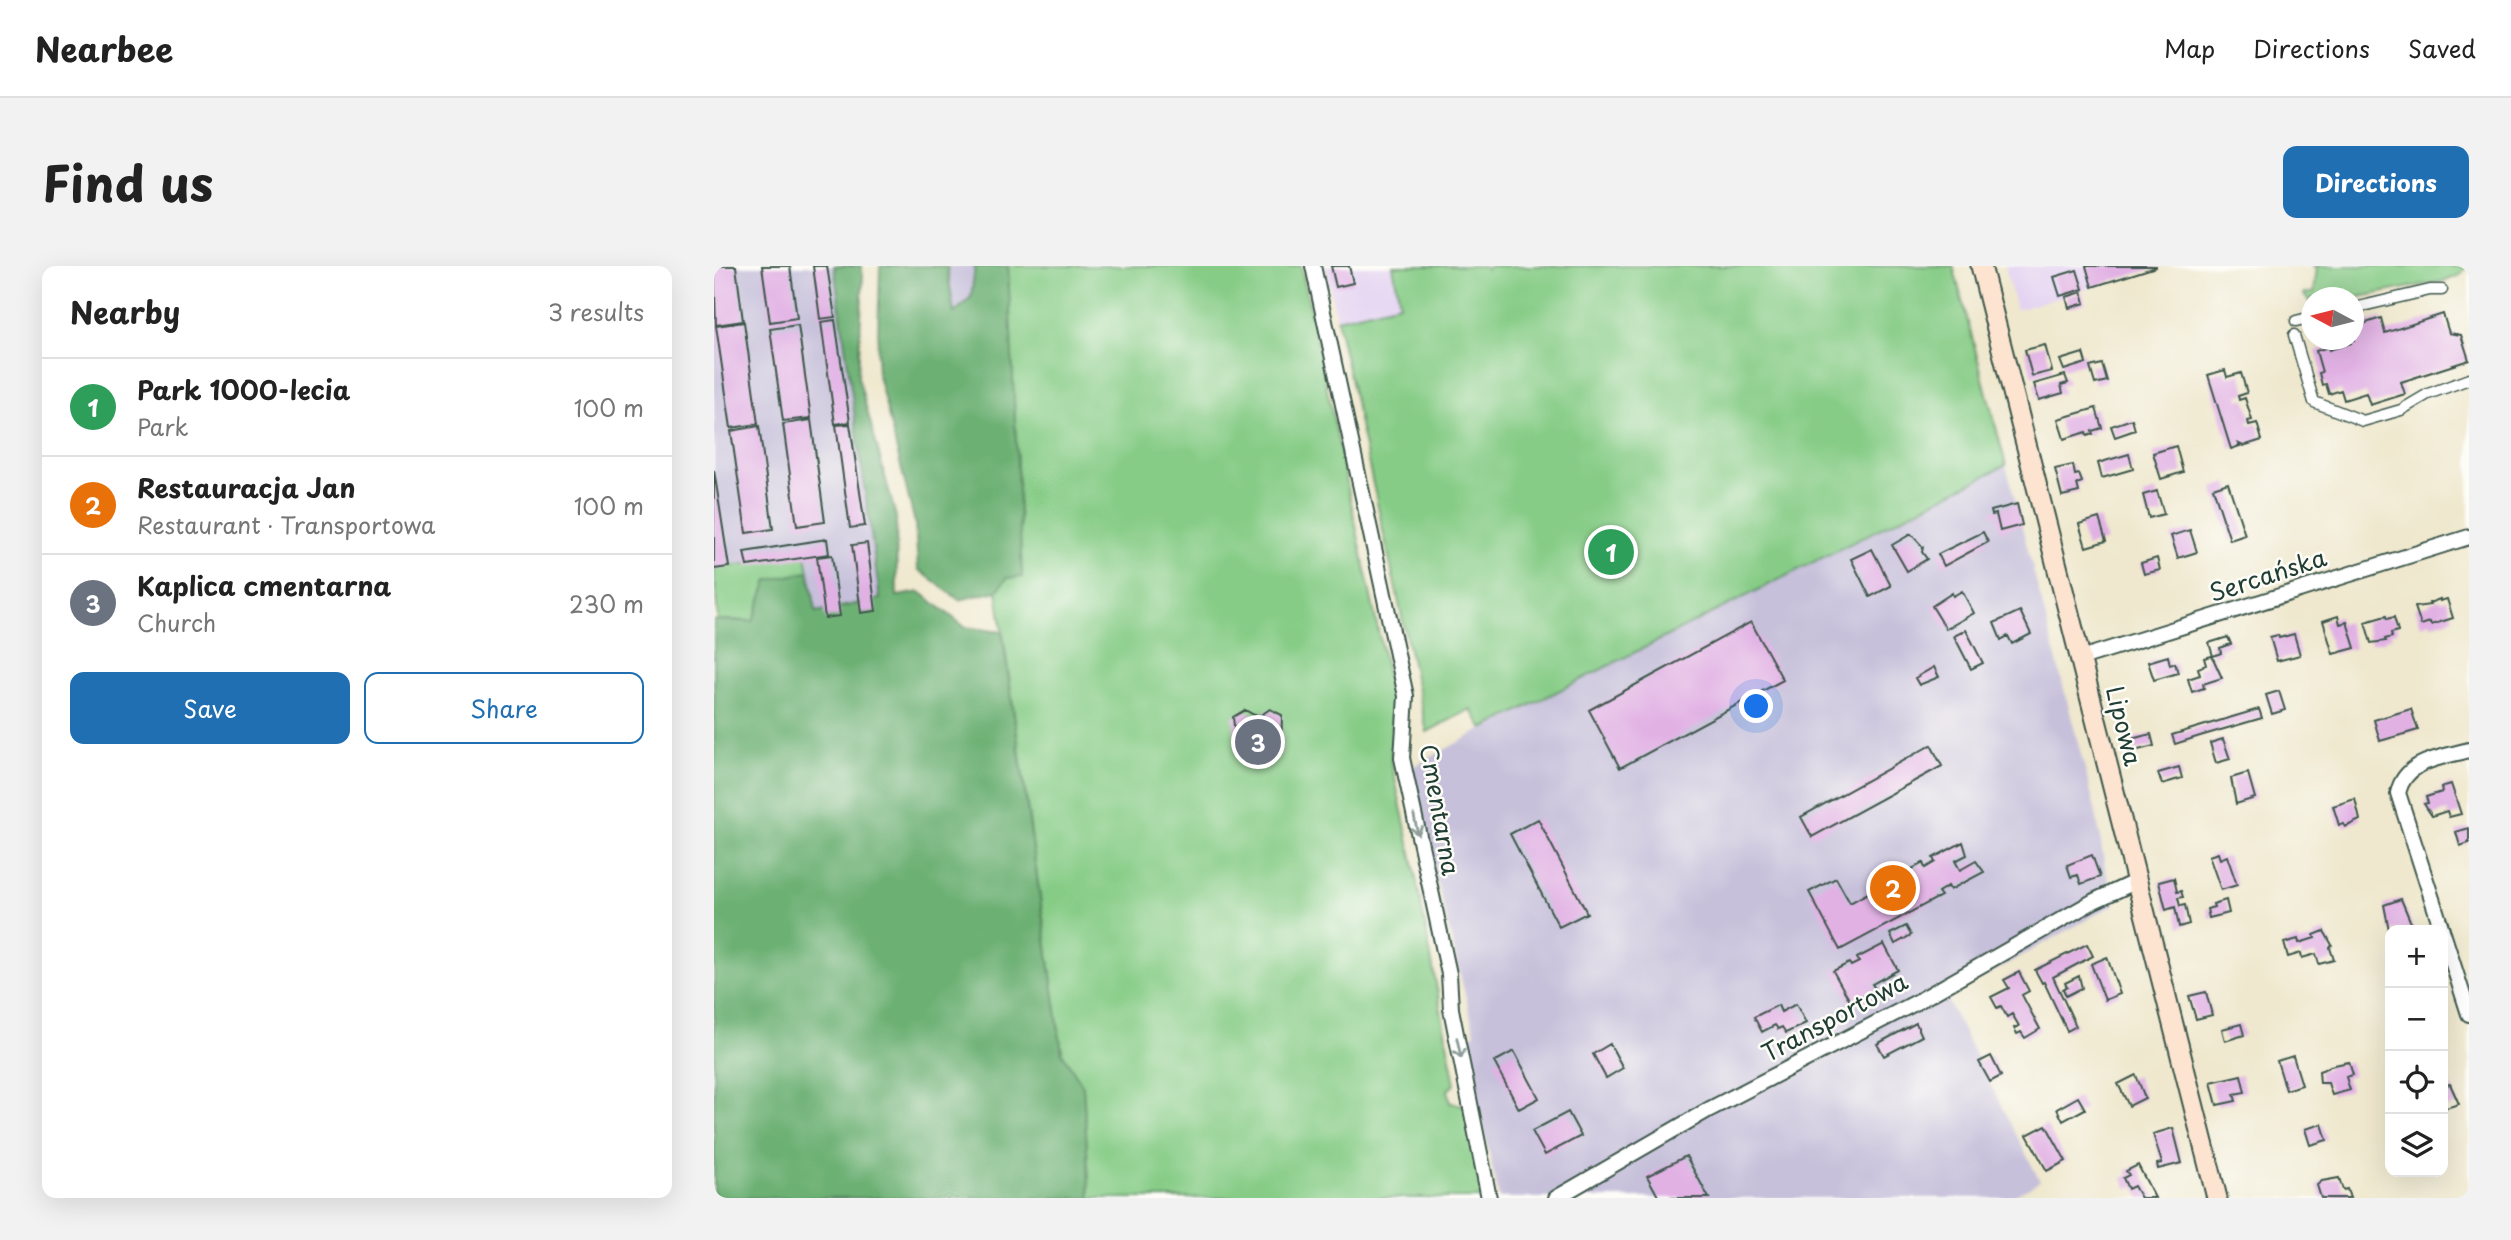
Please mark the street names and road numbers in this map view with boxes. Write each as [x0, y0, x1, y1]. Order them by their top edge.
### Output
street label: Sercańska [2204, 538, 2331, 610]
street label: Lipowa [2098, 682, 2152, 769]
street label: Cmentarna [1412, 741, 1470, 878]
street label: Transportowa [1755, 963, 1914, 1070]

